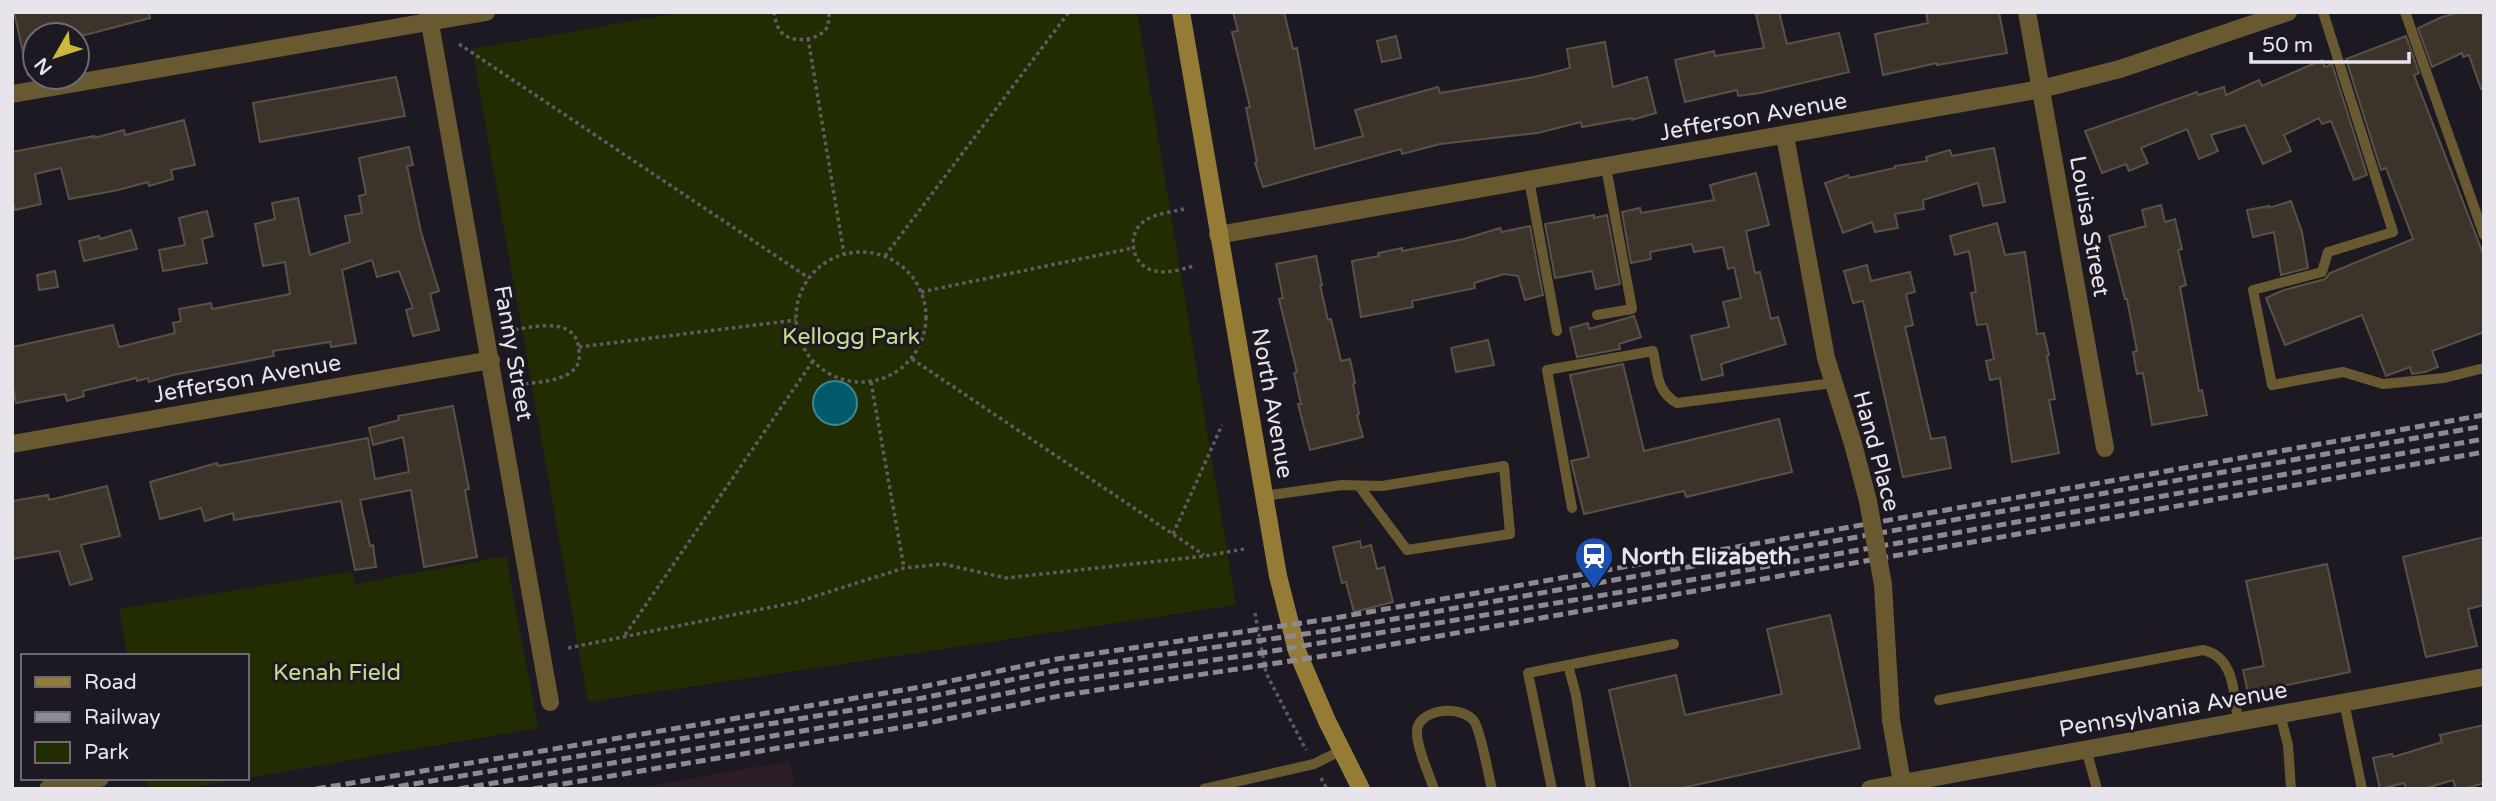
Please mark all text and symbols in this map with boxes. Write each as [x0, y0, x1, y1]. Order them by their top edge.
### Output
north arrow [21, 21, 91, 91]
scale bar [2251, 21, 2408, 65]
text: 50 m [2262, 33, 2313, 58]
text: N [30, 53, 57, 79]
street label: Jefferson Avenue [1657, 87, 1849, 147]
street label: Louisa Street [2063, 153, 2115, 299]
street label: Fanny Street [487, 283, 539, 423]
park label: Kellogg Park [782, 323, 920, 351]
street label: North Avenue [1245, 326, 1299, 480]
street label: Jefferson Avenue [151, 349, 343, 409]
street label: Hand Place [1846, 388, 1906, 515]
station icon: North Elizabeth [1573, 535, 1615, 590]
place label: North Elizabeth [1621, 543, 1792, 571]
legend [21, 654, 248, 780]
park label: Kenah Field [273, 659, 401, 687]
text: Road [84, 670, 137, 695]
street label: Pennsylvania Avenue [2057, 676, 2289, 744]
text: Railway [84, 705, 161, 730]
text: Park [84, 740, 129, 765]

